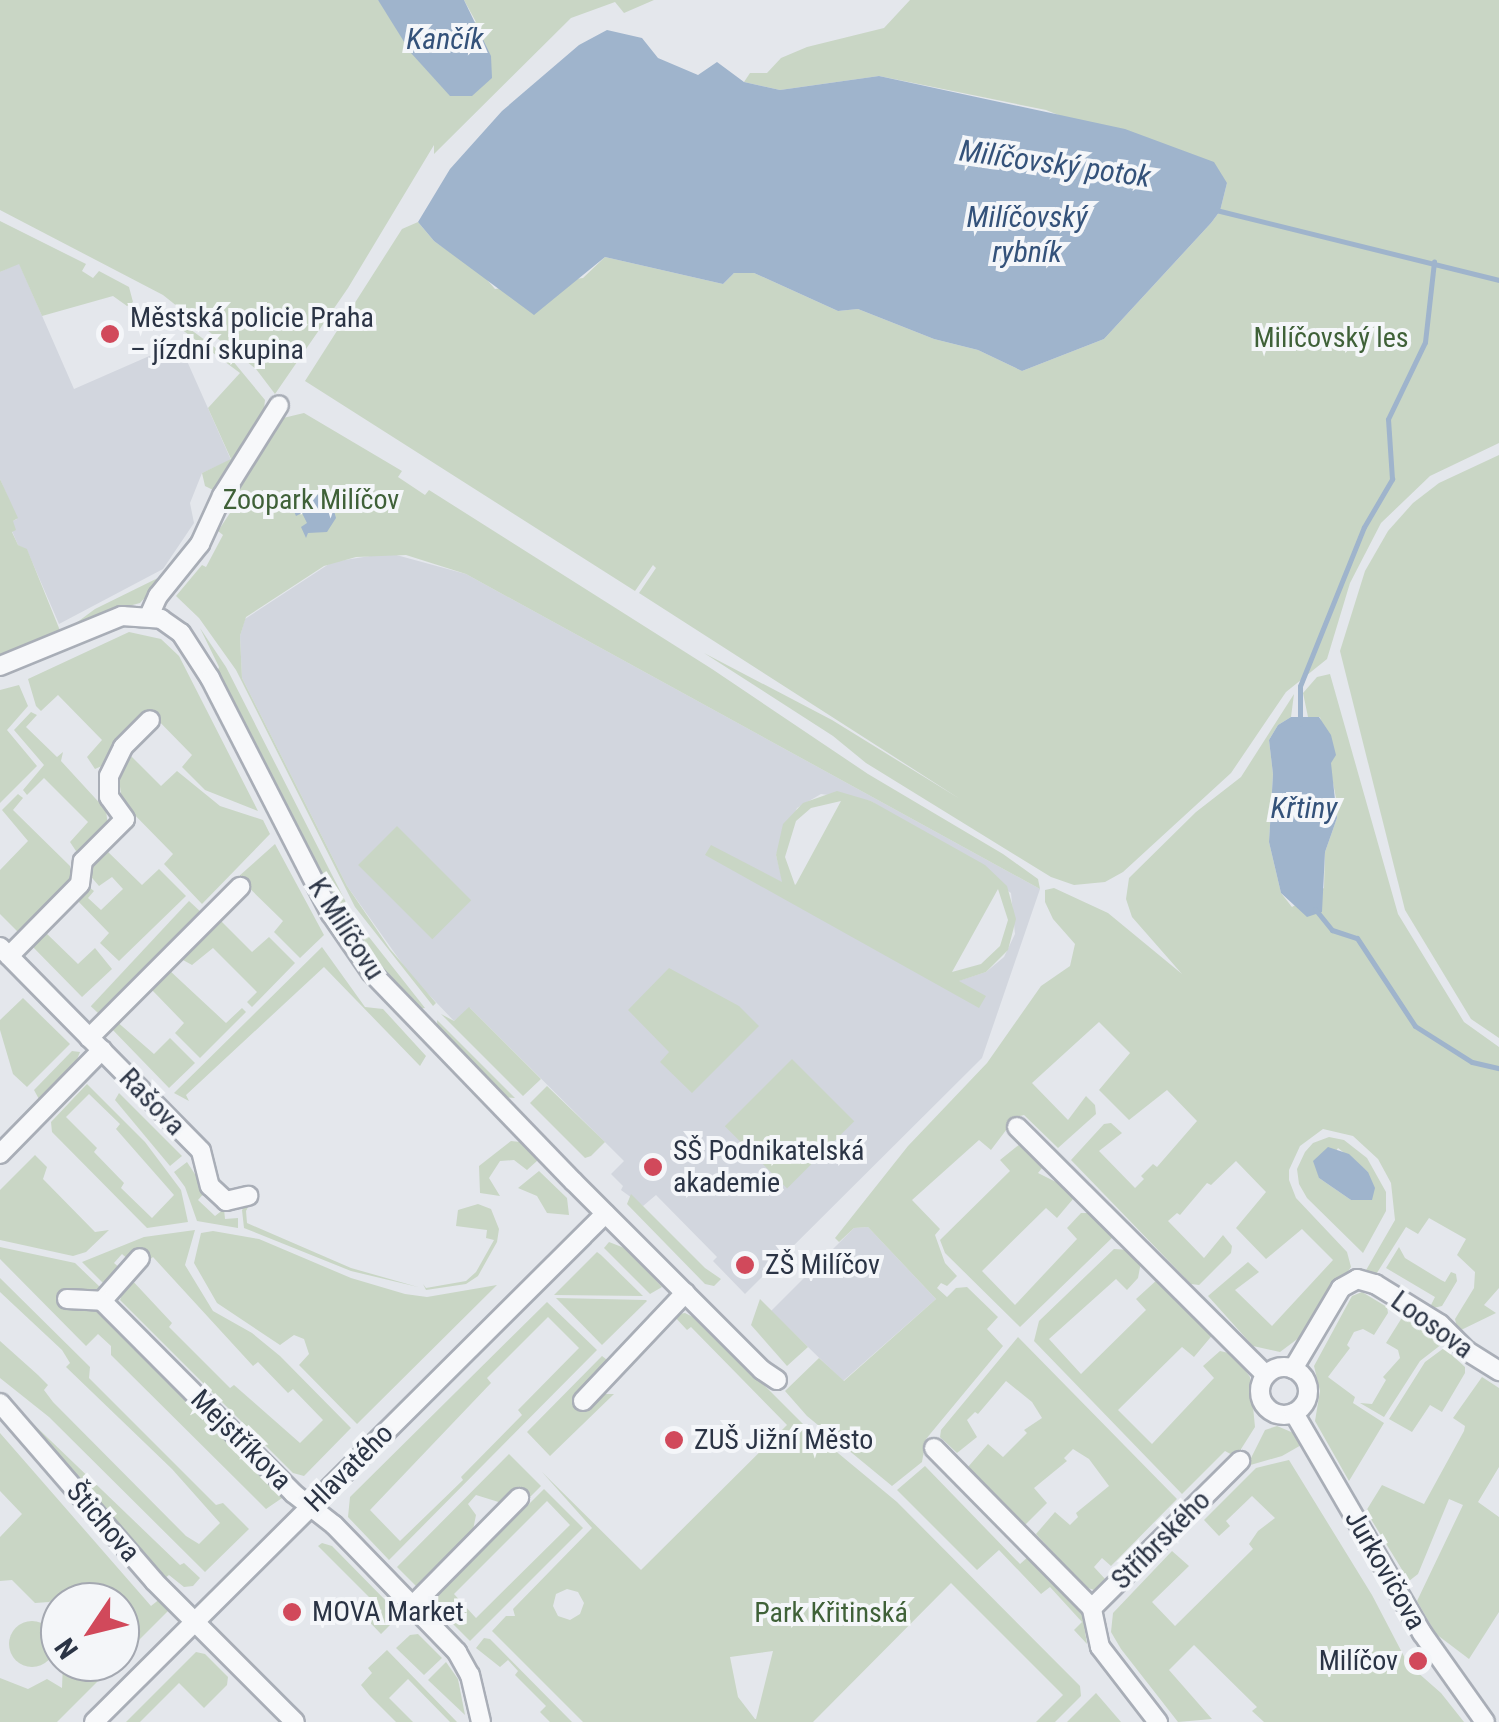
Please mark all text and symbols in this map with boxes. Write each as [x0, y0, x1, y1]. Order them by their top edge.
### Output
water label: Kančík [406, 21, 484, 57]
water label: Milíčovský potok [957, 133, 1153, 195]
water label: Milíčovský rybník [967, 199, 1087, 270]
place label: Městská policie Praha – jízdní skupina [130, 301, 374, 367]
park label: Milíčovský les [1253, 321, 1409, 355]
marker: Městská policie Praha – jízdní skupina [99, 323, 121, 345]
park label: Zoopark Milíčov [223, 483, 399, 517]
water label: Křtiny [1271, 790, 1337, 826]
street label: K Milíčovu [301, 872, 391, 986]
street label: Rašova [112, 1062, 192, 1142]
place label: SŠ Podnikatelská akademie [673, 1134, 864, 1200]
marker: SŠ Podnikatelská akademie [642, 1156, 664, 1178]
place label: ZŠ Milíčov [765, 1248, 880, 1282]
marker: ZŠ Milíčov [734, 1254, 756, 1276]
street label: Loosova [1384, 1284, 1480, 1366]
street label: Mejstříkova [184, 1383, 298, 1497]
street label: Hlavatého [298, 1417, 400, 1519]
place label: ZUŠ Jižní Město [694, 1423, 873, 1457]
marker: ZUŠ Jižní Město [663, 1429, 685, 1451]
street label: Štichova [59, 1475, 147, 1569]
street label: Stříbrského [1105, 1484, 1217, 1596]
street label: Jurkovičova [1337, 1504, 1433, 1636]
north arrow [40, 1582, 140, 1682]
place label: MOVA Market [312, 1595, 464, 1629]
park label: Park Křitinská [754, 1596, 908, 1630]
marker: MOVA Market [281, 1601, 303, 1623]
text: N [48, 1632, 85, 1665]
place label: Milíčov [1319, 1644, 1398, 1678]
marker: Milíčov [1407, 1650, 1429, 1672]

